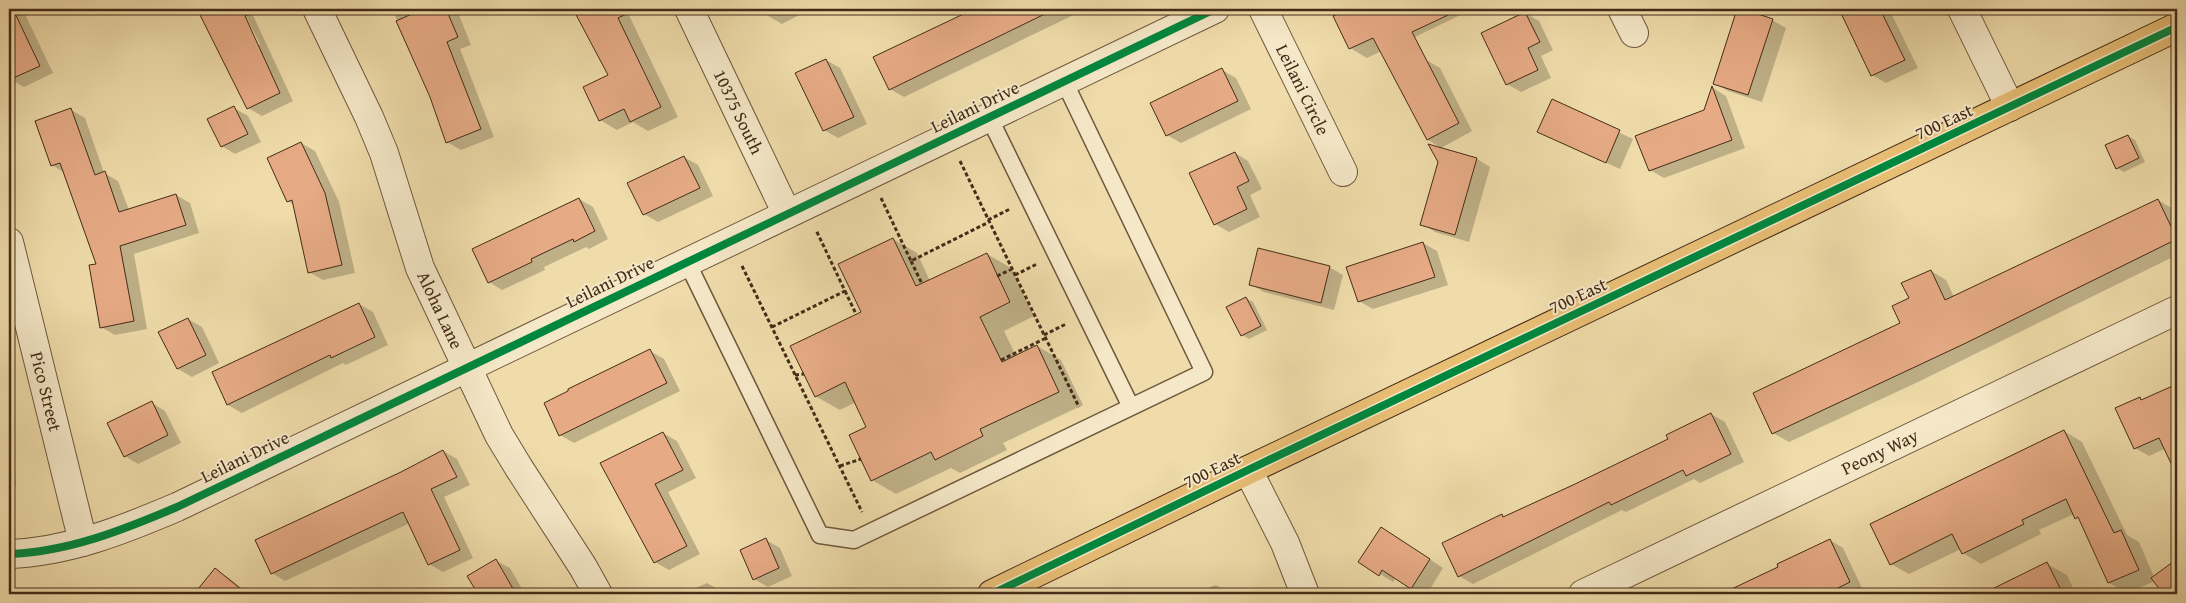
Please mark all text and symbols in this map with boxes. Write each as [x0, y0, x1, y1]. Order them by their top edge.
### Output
street label: Leilani Circle [1269, 40, 1337, 140]
street label: 10375 South [707, 65, 771, 159]
street label: Leilani Drive [926, 74, 1024, 140]
street label: 700 East [1910, 96, 1978, 147]
street label: Leilani Drive [561, 249, 659, 315]
street label: Aloha Lane [410, 266, 470, 354]
street label: 700 East [1544, 270, 1612, 321]
street label: Pico Street [24, 349, 69, 435]
street label: Peony Way [1837, 422, 1923, 482]
street label: Leilani Drive [196, 424, 294, 490]
street label: 700 East [1178, 444, 1246, 495]

